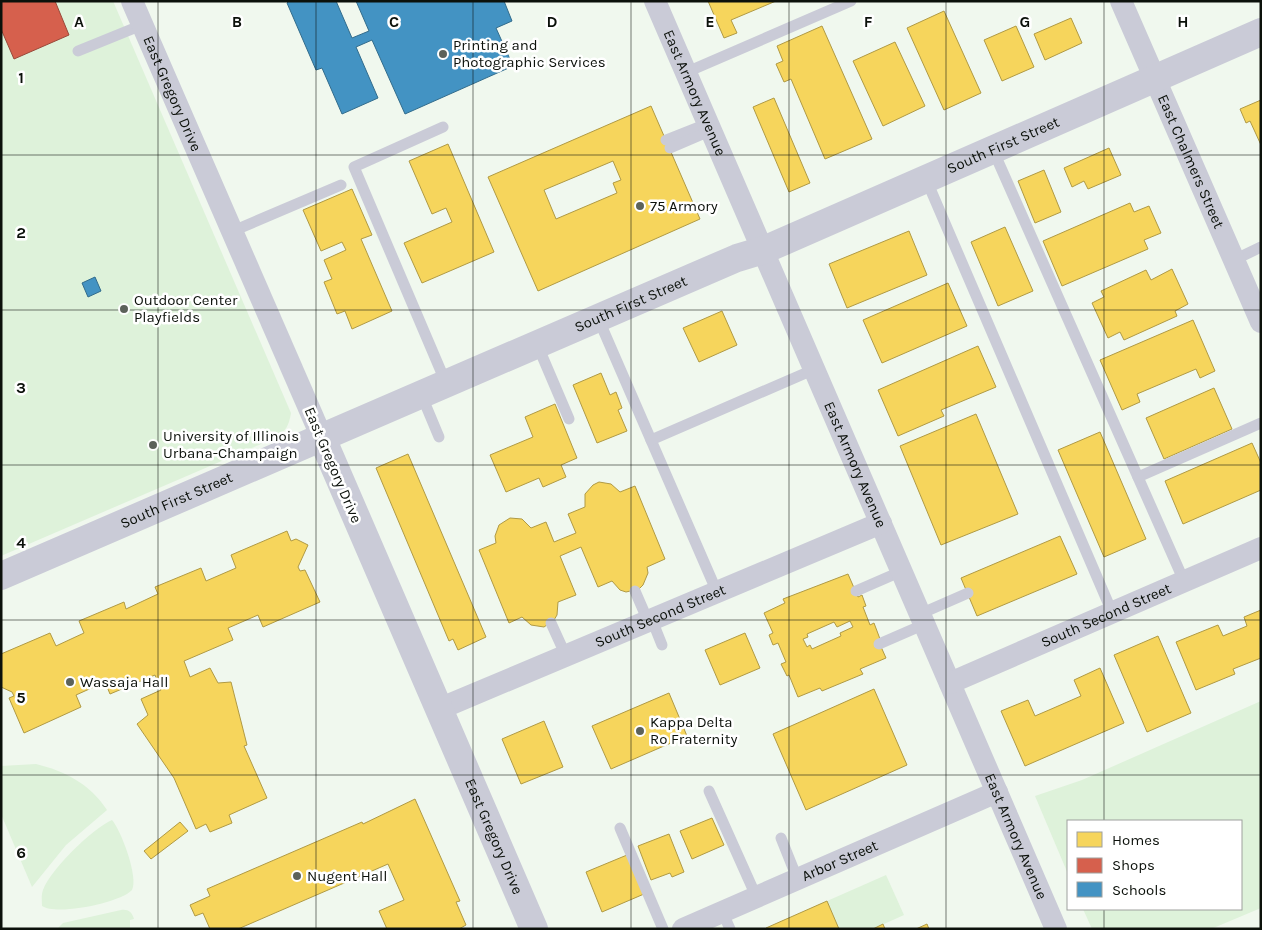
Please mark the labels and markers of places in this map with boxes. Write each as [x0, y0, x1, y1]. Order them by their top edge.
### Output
place label: Printing and Photographic Services [453, 36, 606, 71]
marker: Printing and Photographic Services [437, 48, 449, 60]
place label: 75 Armory [650, 197, 718, 215]
marker: 75 Armory [634, 200, 646, 212]
place label: Outdoor Center Playfields [134, 291, 238, 326]
marker: Outdoor Center Playfields [118, 303, 130, 315]
place label: University of Illinois Urbana-Champaign [163, 427, 299, 462]
marker: University of Illinois Urbana-Champaign [147, 439, 159, 451]
place label: Wassaja Hall [80, 673, 168, 691]
marker: Wassaja Hall [64, 676, 76, 688]
place label: Kappa Delta Ro Fraternity [650, 713, 737, 748]
marker: Kappa Delta Ro Fraternity [634, 725, 646, 737]
place label: Nugent Hall [307, 867, 387, 885]
marker: Nugent Hall [291, 870, 303, 882]

